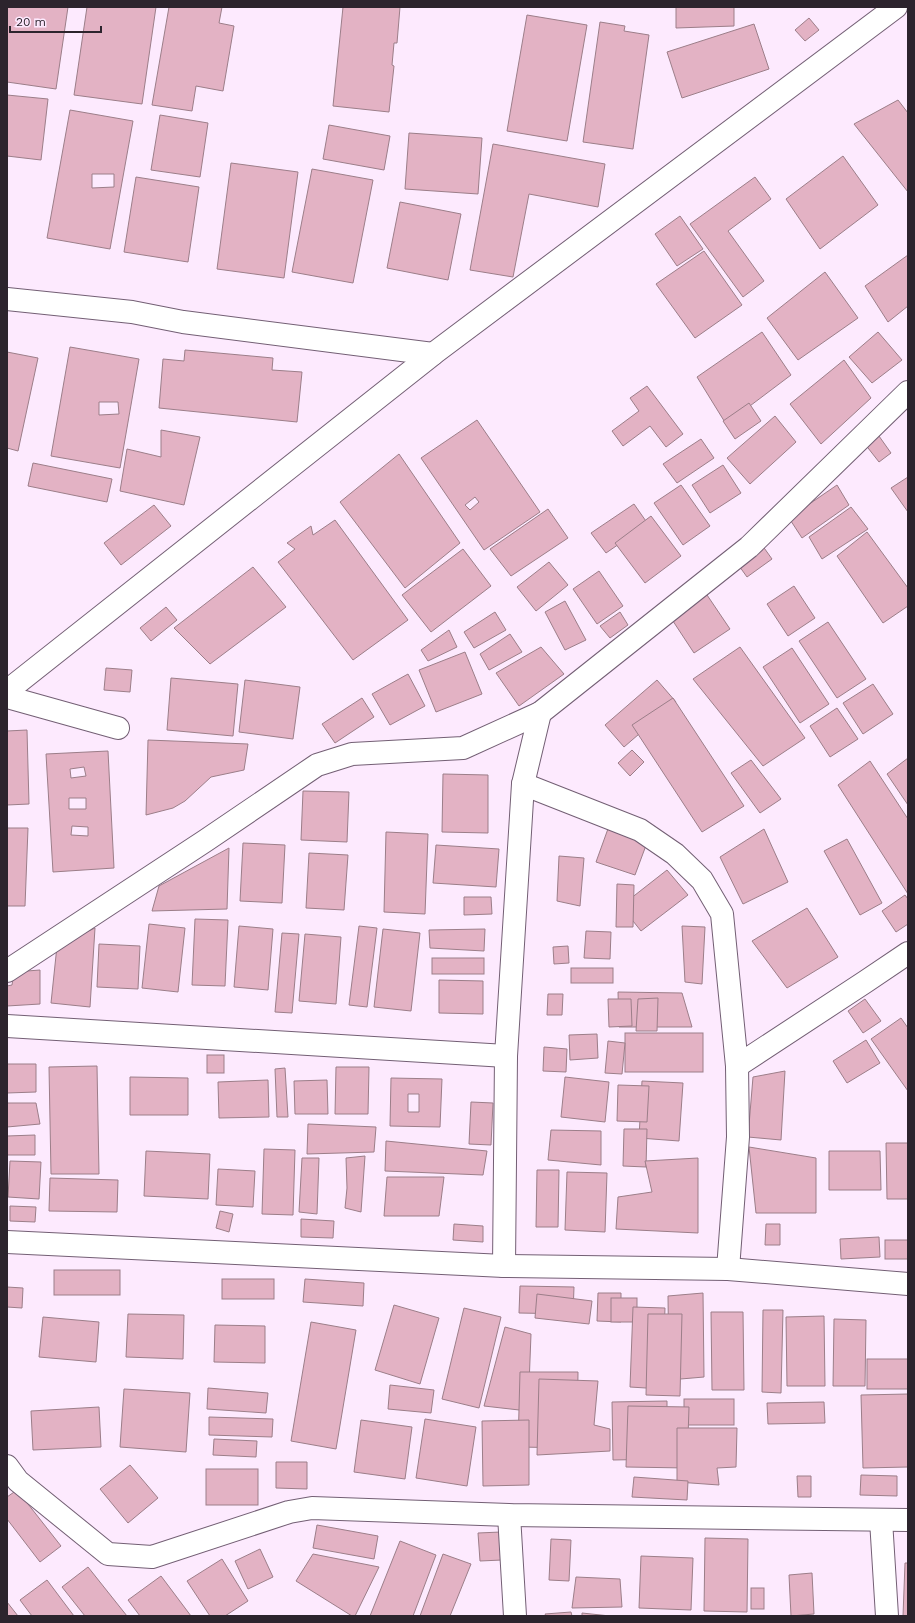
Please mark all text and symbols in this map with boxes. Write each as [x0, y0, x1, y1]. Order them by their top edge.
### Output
scale bar [10, 8, 101, 34]
text: 20 m [16, 15, 46, 29]

